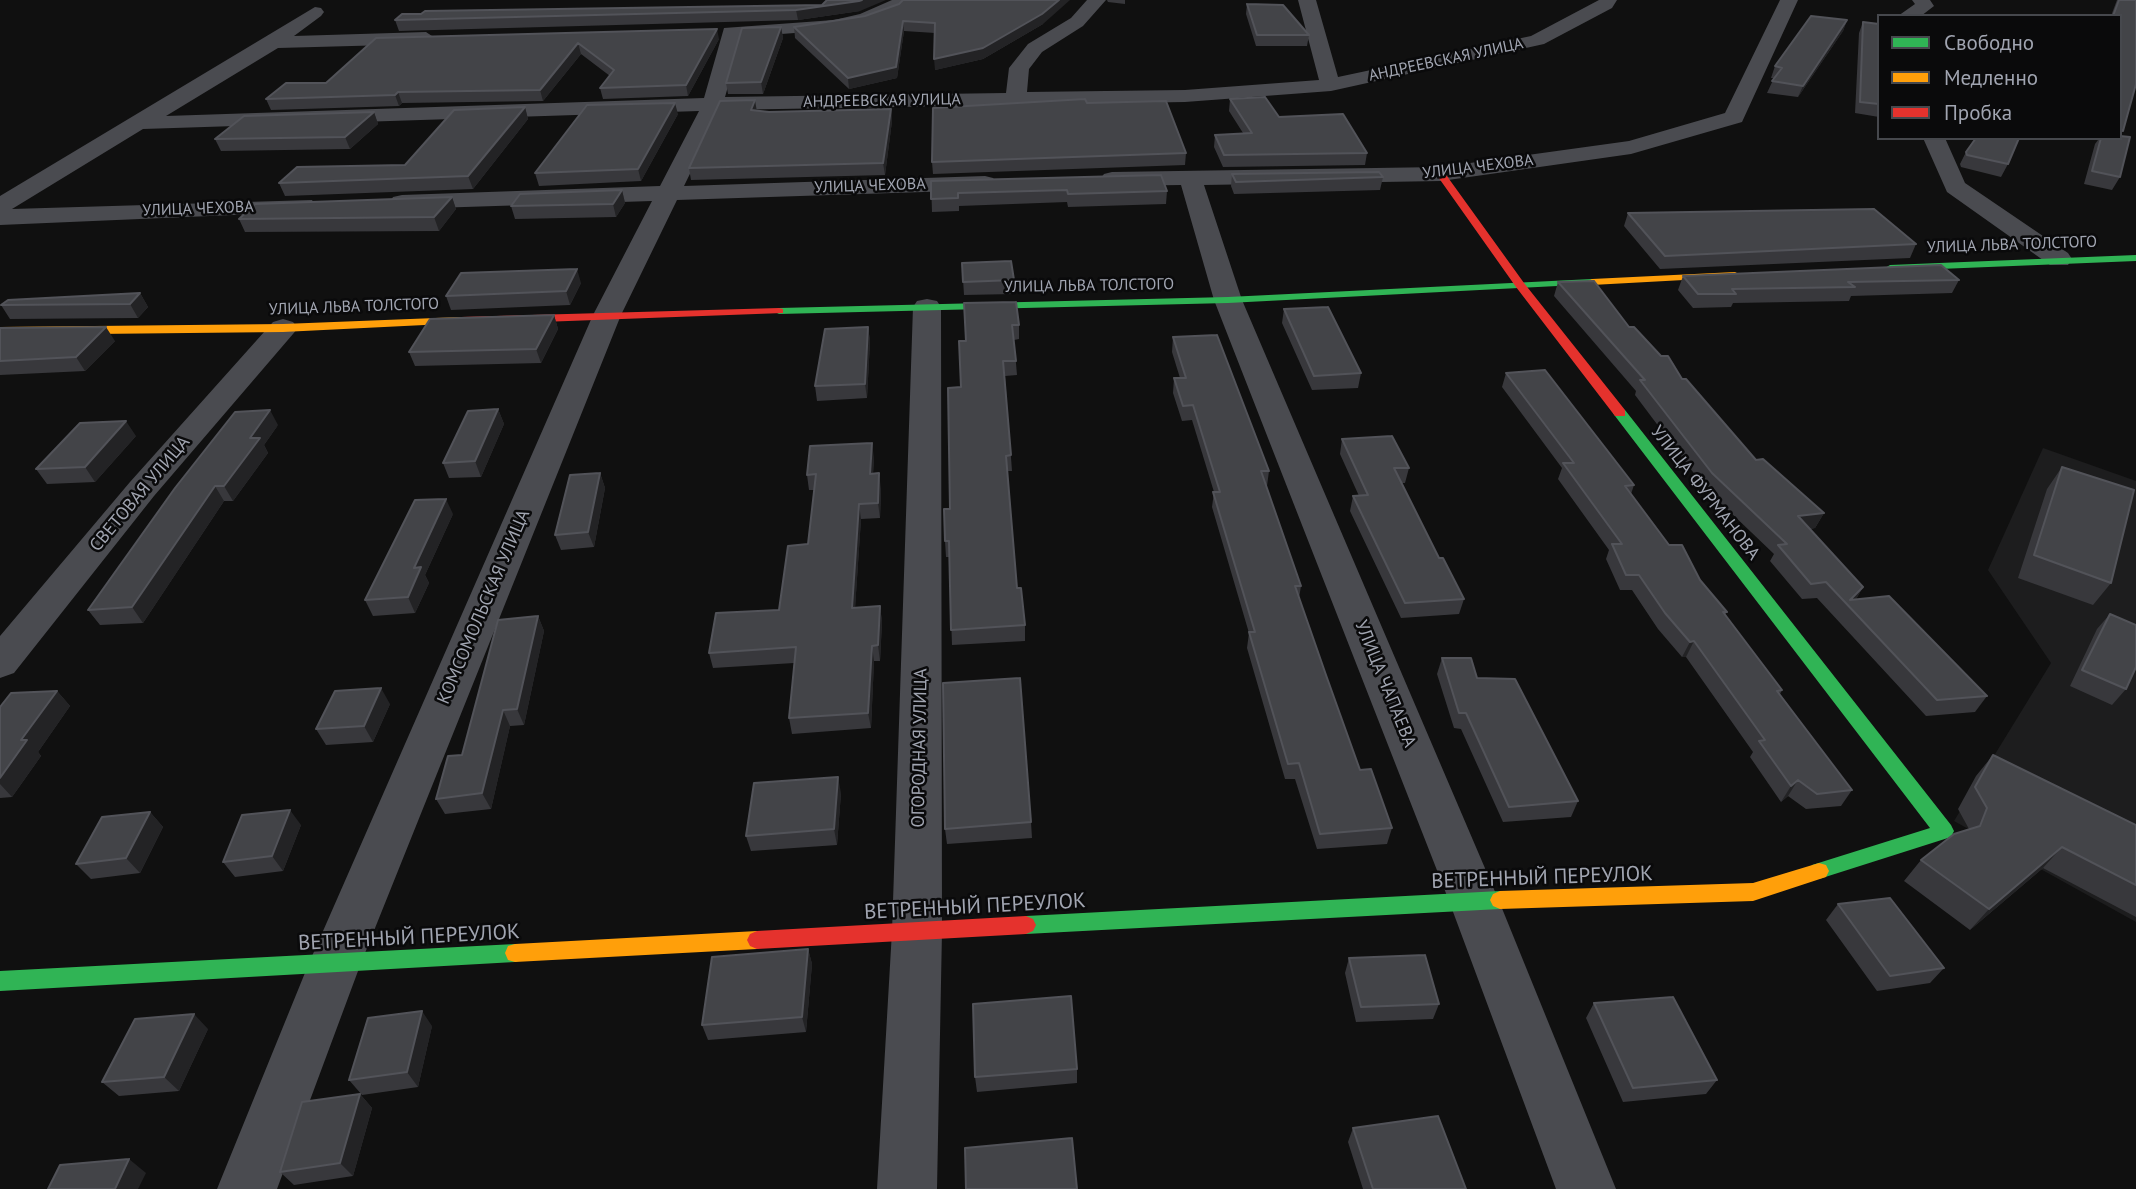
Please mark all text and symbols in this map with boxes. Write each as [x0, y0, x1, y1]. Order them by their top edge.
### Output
legend [1877, 14, 2122, 140]
text: Свободно [1944, 29, 2034, 56]
street label: АНДРЕЕВСКАЯ УЛИЦА [1367, 34, 1525, 86]
text: Медленно [1944, 64, 2038, 91]
street label: АНДРЕЕВСКАЯ УЛИЦА [803, 90, 961, 112]
text: Пробка [1944, 99, 2012, 126]
street label: УЛИЦА ЧЕХОВА [1422, 151, 1534, 183]
street label: УЛИЦА ЧЕХОВА [814, 174, 926, 198]
street label: УЛИЦА ЧЕХОВА [142, 197, 254, 221]
street label: УЛИЦА ЛЬВА ТОЛСТОГО [1927, 232, 2097, 258]
street label: УЛИЦА ЛЬВА ТОЛСТОГО [1004, 275, 1174, 297]
street label: УЛИЦА ЛЬВА ТОЛСТОГО [269, 294, 439, 320]
street label: УЛИЦА ФУРМАНОВА [1646, 422, 1764, 564]
street label: СВЕТОВАЯ УЛИЦА [86, 432, 194, 556]
street label: КОМСОМОЛЬСКАЯ УЛИЦА [433, 506, 535, 708]
street label: УЛИЦА ЧАПАЕВА [1350, 617, 1420, 751]
street label: ОГОРОДНАЯ УЛИЦА [908, 668, 932, 828]
street label: ВЕТРЕННЫЙ ПЕРЕУЛОК [1431, 862, 1653, 894]
street label: ВЕТРЕННЫЙ ПЕРЕУЛОК [864, 889, 1086, 925]
street label: ВЕТРЕННЫЙ ПЕРЕУЛОК [298, 920, 520, 956]

